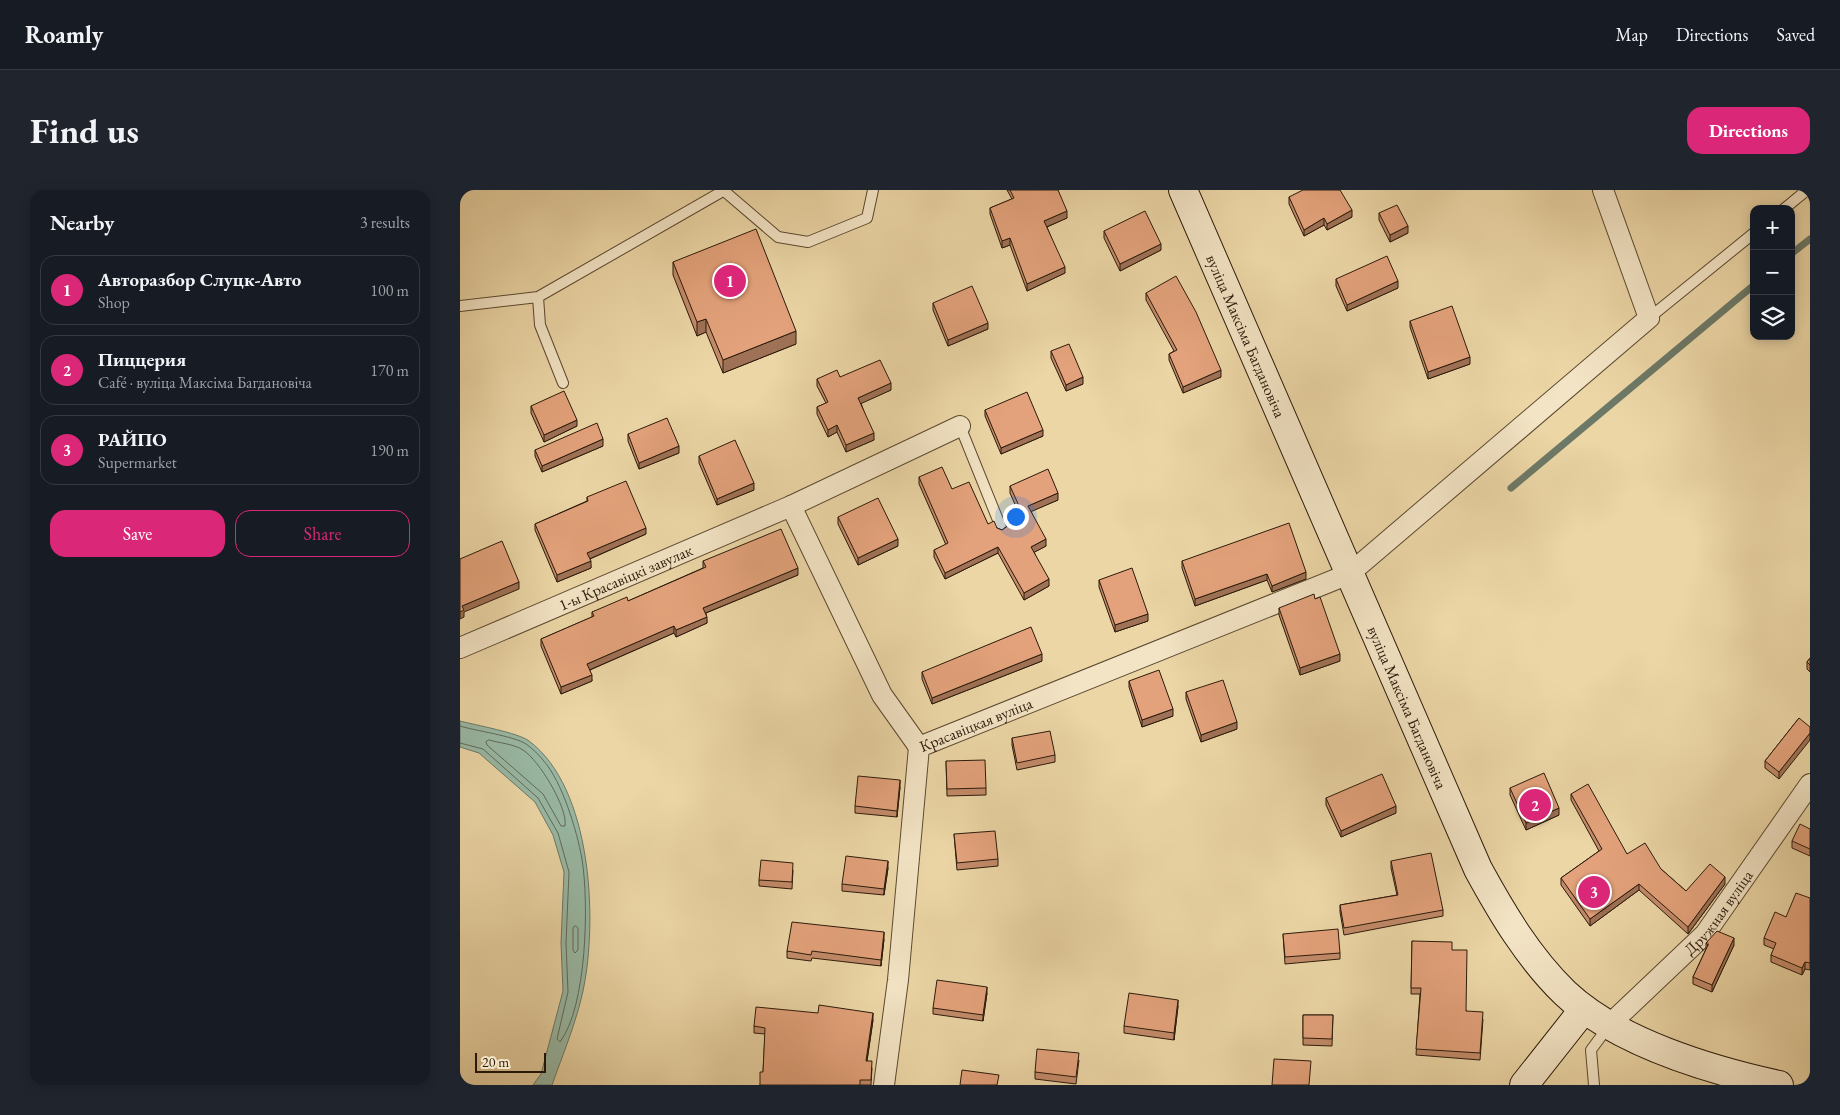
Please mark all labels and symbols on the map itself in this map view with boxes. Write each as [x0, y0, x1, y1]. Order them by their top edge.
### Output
street label: вуліца Максіма Багдановіча [1202, 251, 1291, 421]
pin: 1 [714, 262, 746, 300]
your location [1003, 504, 1029, 530]
street label: 1-ы Красавіцкі завулак [555, 539, 696, 615]
street label: вуліца Максіма Багдановіча [1363, 622, 1453, 793]
street label: Красавіцкая вуліца [916, 692, 1036, 756]
pin: 2 [1519, 786, 1551, 824]
street label: Дружная вуліца [1679, 865, 1758, 959]
pin: 3 [1578, 873, 1610, 911]
scale bar [475, 1050, 546, 1073]

